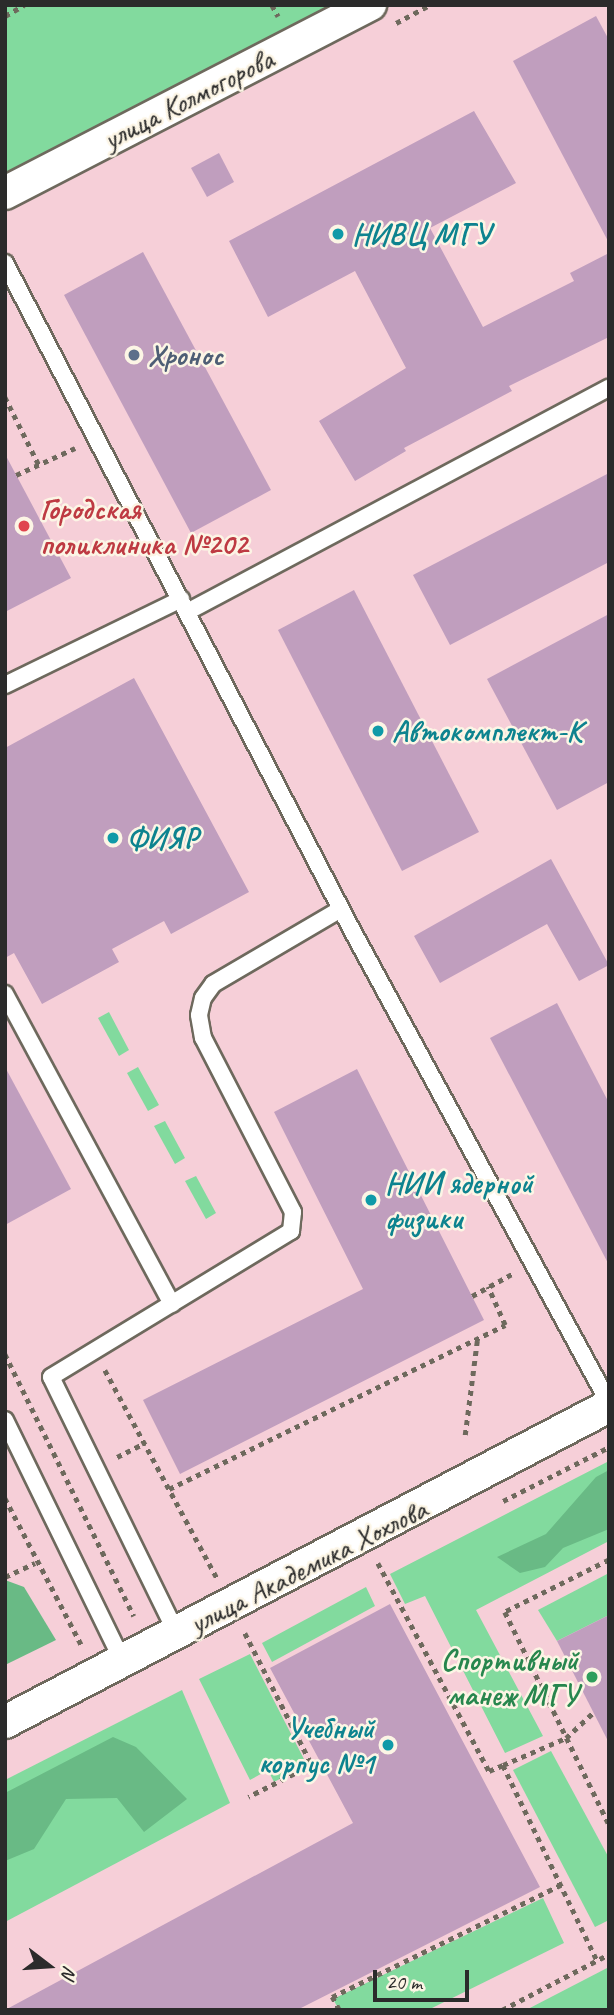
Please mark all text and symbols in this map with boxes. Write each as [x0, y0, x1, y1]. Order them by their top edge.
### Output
street label: улица Колмогорова [96, 40, 280, 158]
place label: НИВЦ МГУ [352, 216, 489, 252]
marker: НИВЦ МГУ [330, 226, 346, 242]
place label: Хронос [148, 337, 224, 373]
marker: Хронос [126, 347, 142, 363]
place label: Городская поликлиника №202 [40, 491, 247, 562]
marker: Городская поликлиника №202 [14, 516, 34, 536]
place label: Автокомплект-К [392, 713, 582, 749]
marker: Автокомплект-К [370, 723, 386, 739]
place label: ФИЯР [127, 820, 199, 856]
marker: ФИЯР [105, 830, 121, 846]
place label: НИИ ядерной физики [385, 1165, 533, 1236]
marker: НИИ ядерной физики [363, 1192, 379, 1208]
street label: улица Академика Хохлова [185, 1491, 431, 1641]
place label: Спортивный манеж МГУ [441, 1642, 578, 1712]
marker: Спортивный манеж МГУ [584, 1669, 600, 1685]
place label: Учебный корпус №1 [258, 1710, 374, 1780]
marker: Учебный корпус №1 [380, 1737, 396, 1753]
north arrow [14, 1931, 84, 2001]
scale bar [376, 1955, 472, 1999]
text: N [56, 1963, 82, 1981]
text: 20 m [386, 1969, 422, 1995]

